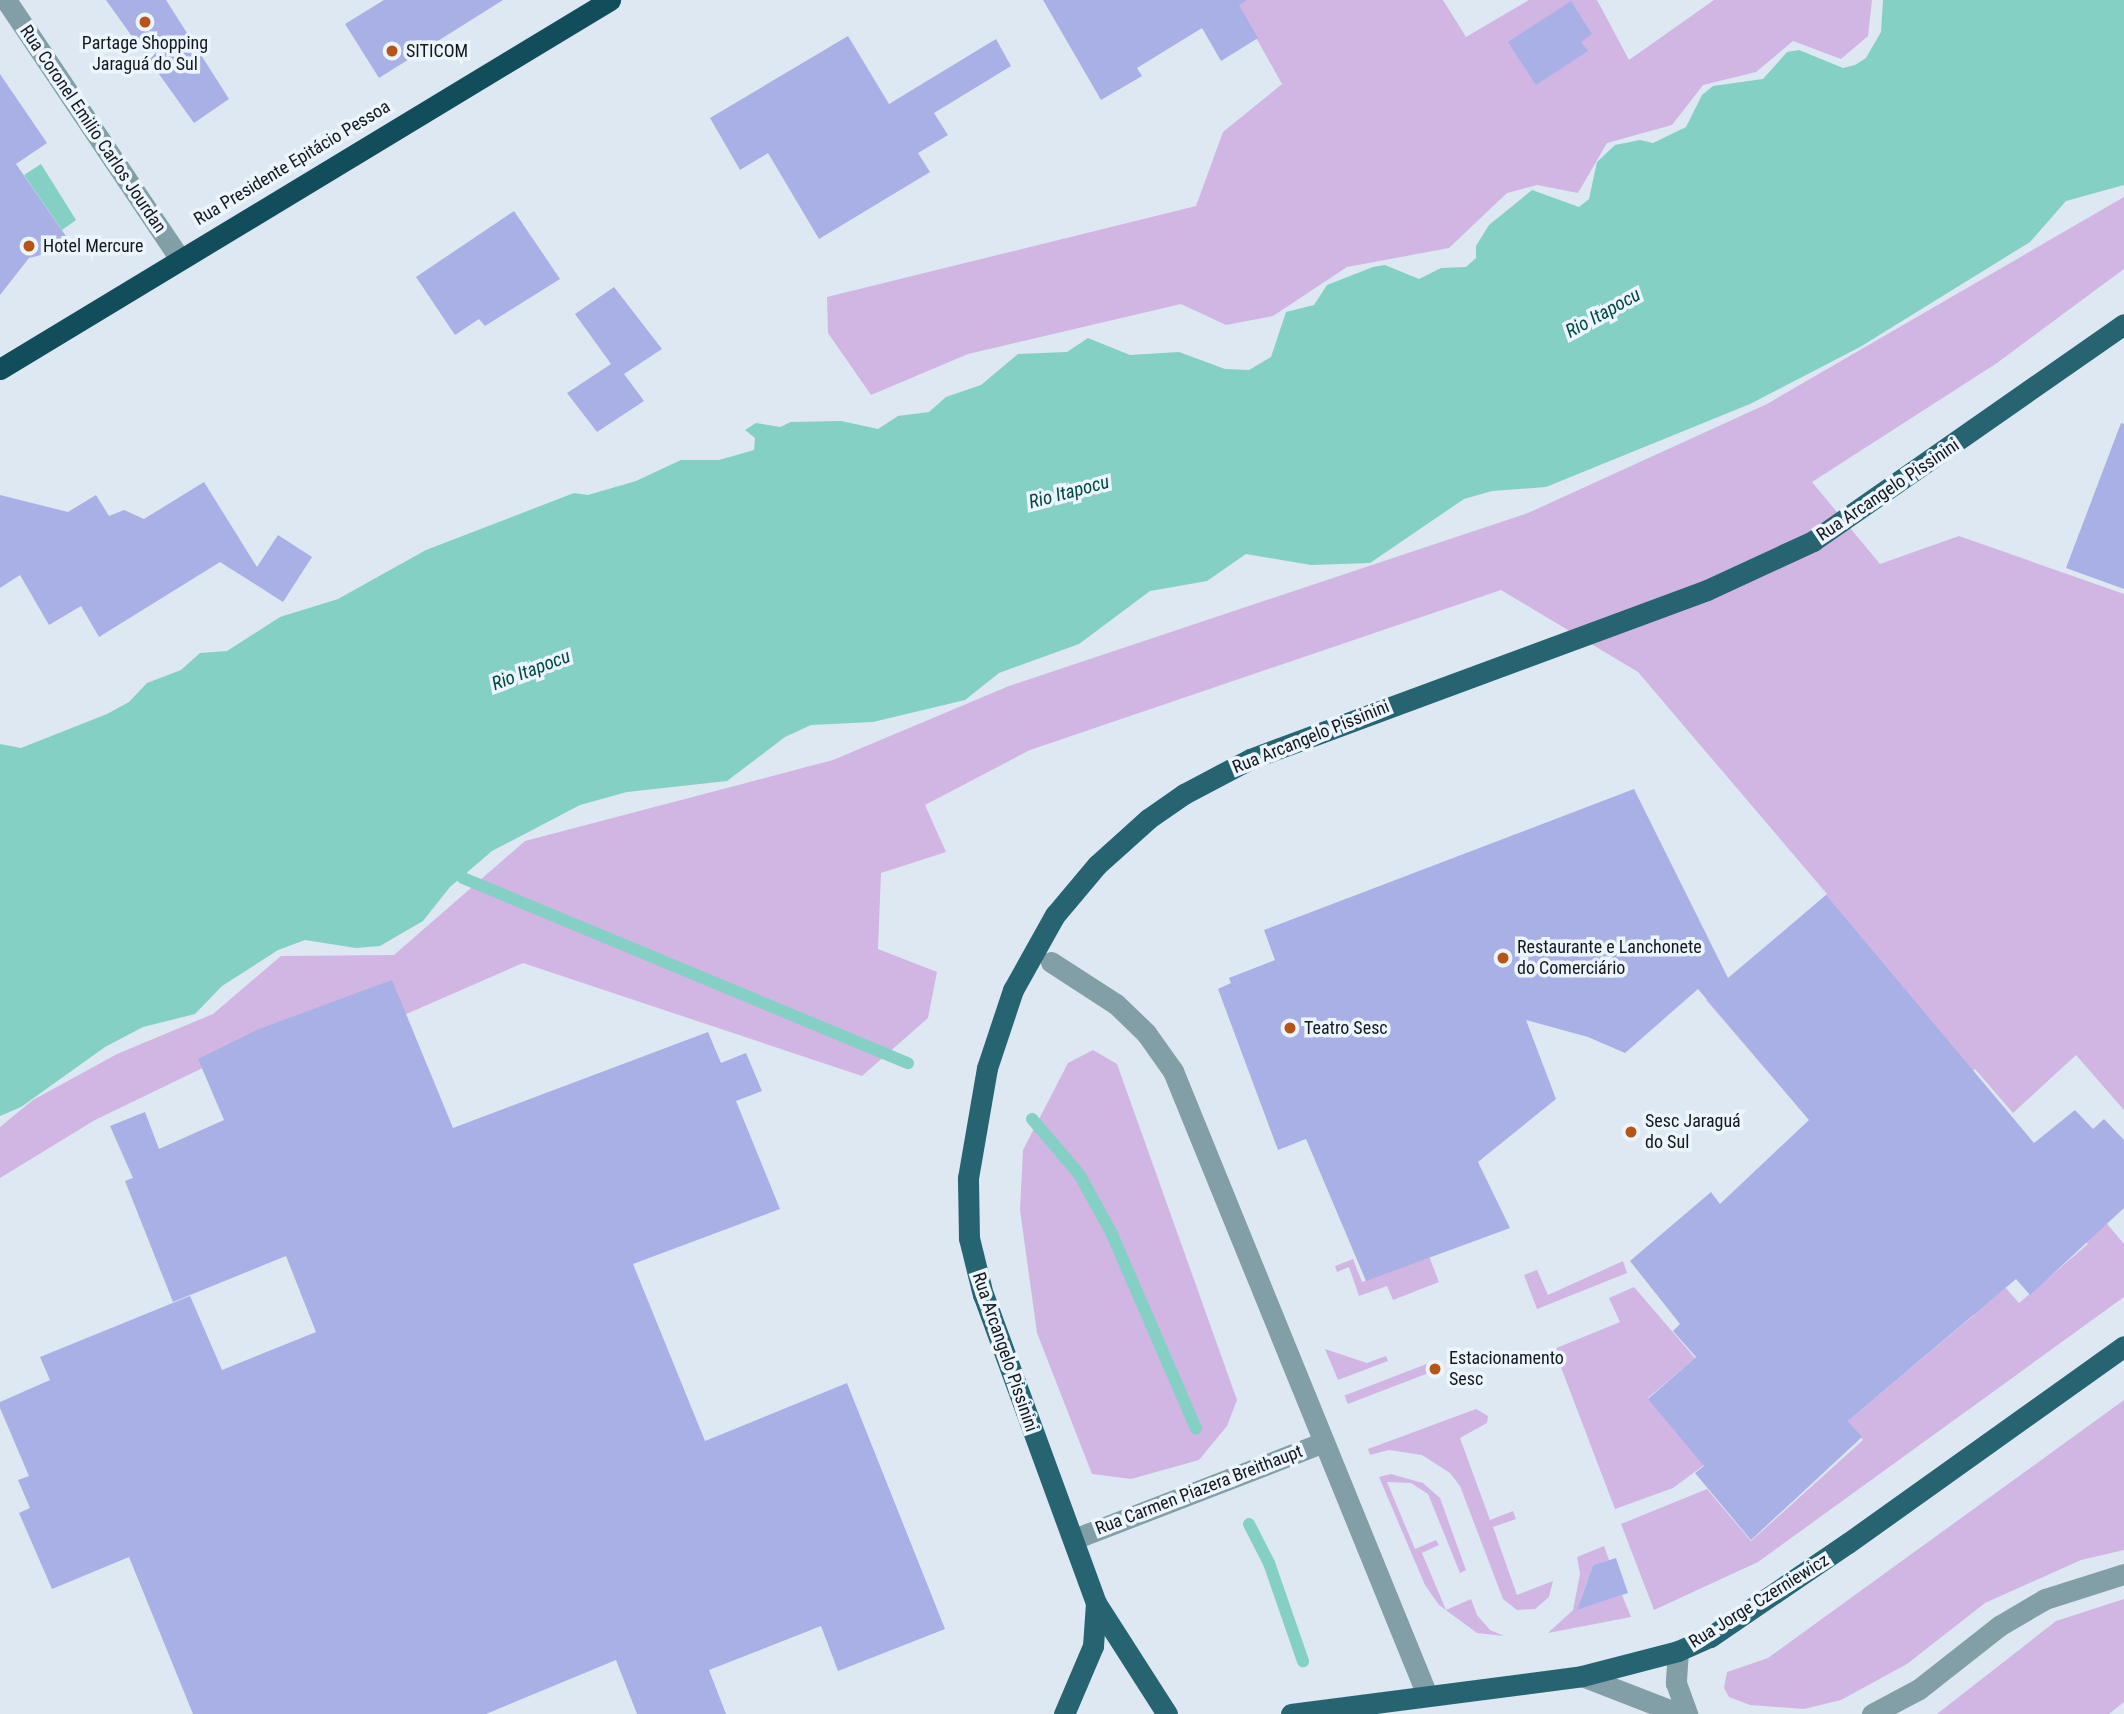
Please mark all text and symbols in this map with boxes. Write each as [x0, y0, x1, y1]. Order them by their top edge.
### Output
marker: Partage Shopping Jaraguá do Sul [137, 14, 153, 30]
street label: Rua Coronel Emilio Carlos Jourdan [15, 21, 171, 237]
place label: Partage Shopping Jaraguá do Sul [82, 33, 208, 76]
place label: SITICOM [406, 40, 468, 62]
marker: SITICOM [384, 43, 400, 59]
street label: Rua Presidente Epitácio Pessoa [190, 96, 394, 230]
place label: Hotel Mercure [43, 235, 143, 257]
marker: Hotel Mercure [21, 238, 37, 254]
water label: Rio Itapocu [1562, 283, 1644, 343]
street label: Rua Arcangelo Pissinini [1813, 434, 1963, 546]
water label: Rio Itapocu [1026, 470, 1112, 514]
water label: Rio Itapocu [489, 645, 573, 695]
street label: Rua Arcangelo Pissinini [1229, 696, 1393, 778]
place label: Restaurante e Lanchonete do Comerciário [1517, 937, 1702, 979]
marker: Restaurante e Lanchonete do Comerciário [1495, 950, 1511, 966]
place label: Teatro Sesc [1304, 1017, 1388, 1039]
marker: Teatro Sesc [1282, 1020, 1298, 1036]
place label: Sesc Jaraguá do Sul [1645, 1111, 1741, 1154]
marker: Sesc Jaraguá do Sul [1623, 1124, 1639, 1140]
street label: Rua Arcangelo Pissinini [968, 1269, 1042, 1435]
place label: Estacionamento Sesc [1449, 1348, 1564, 1390]
marker: Estacionamento Sesc [1427, 1361, 1443, 1377]
street label: Rua Carmen Piazera Breithaupt [1092, 1440, 1306, 1540]
street label: Rua Jorge Czerniewicz [1685, 1549, 1833, 1653]

